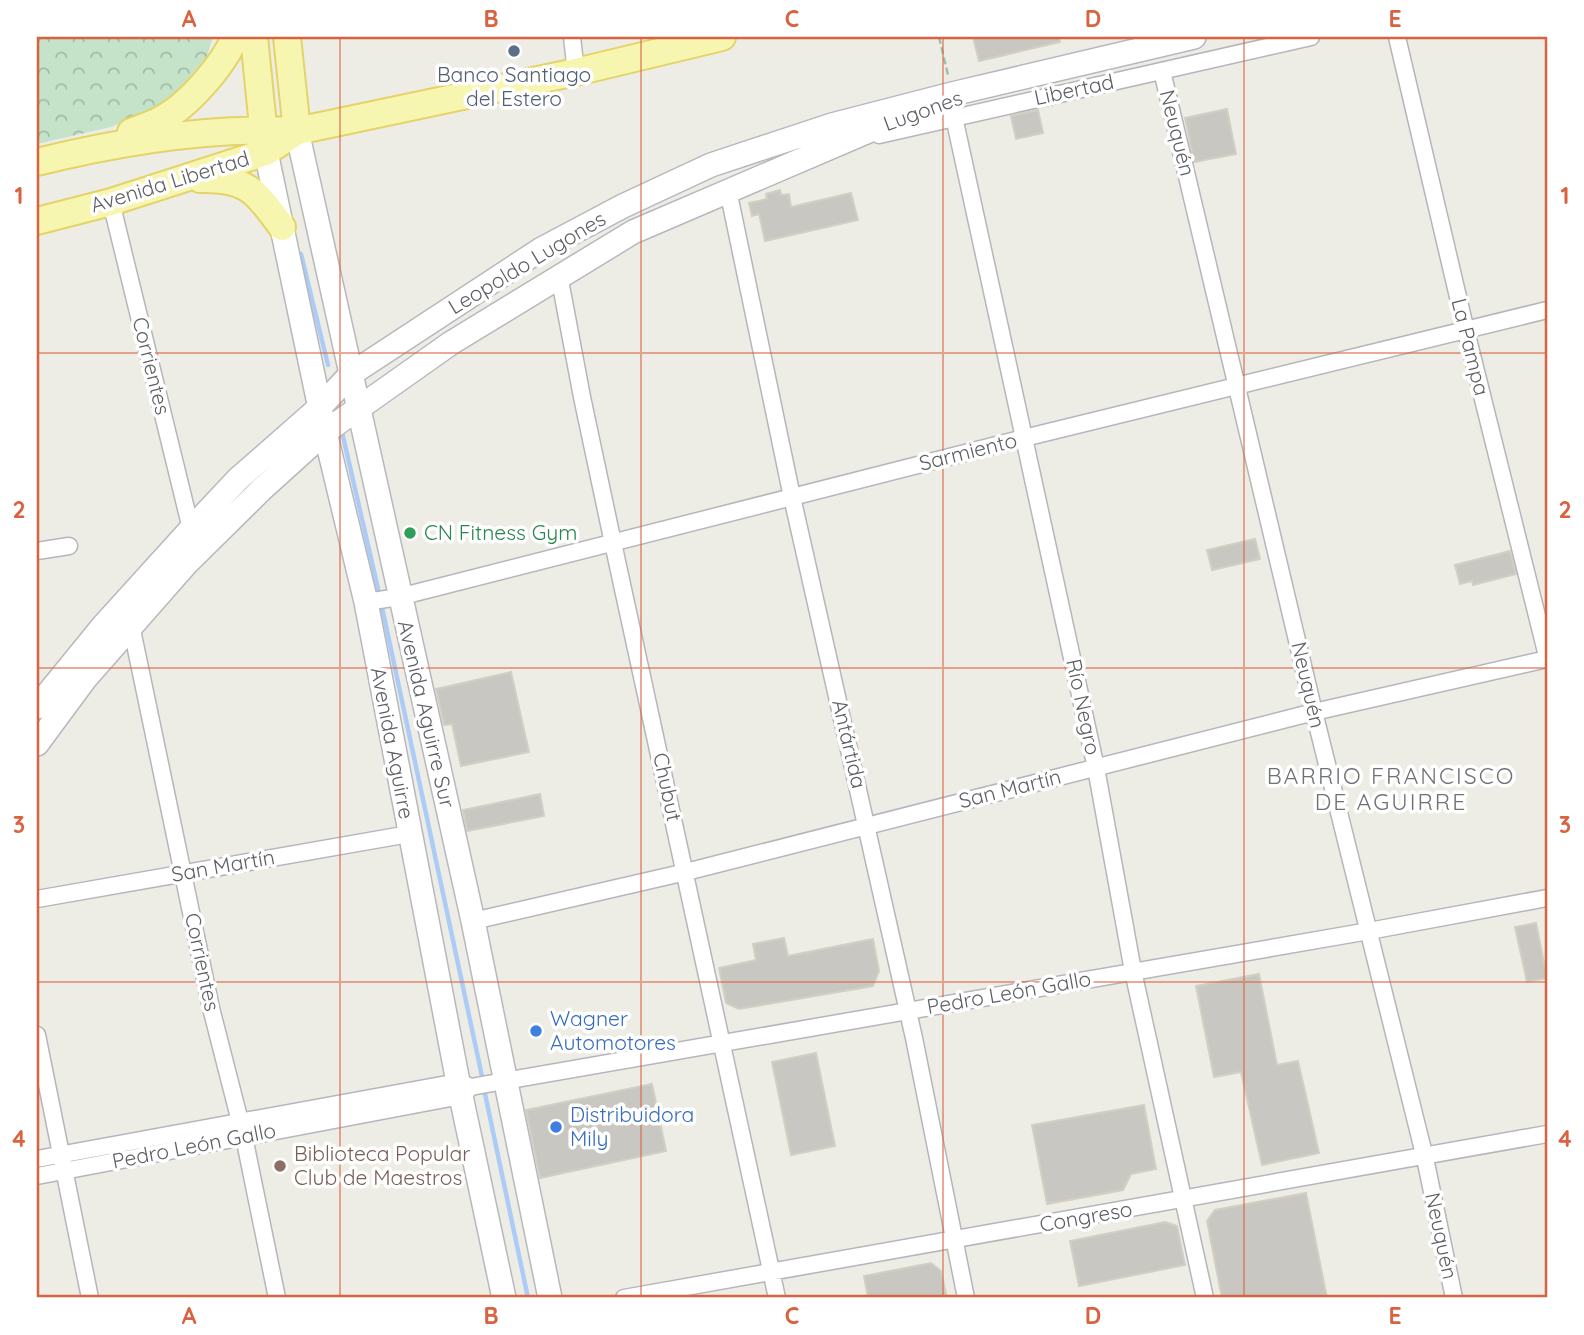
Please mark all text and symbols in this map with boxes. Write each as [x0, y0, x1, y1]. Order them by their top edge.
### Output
text: A [182, 4, 197, 33]
text: B [483, 4, 499, 33]
text: C [785, 4, 799, 33]
text: D [1085, 4, 1101, 33]
text: E [1388, 4, 1402, 33]
marker: Banco Santiago del Estero [506, 43, 522, 59]
place label: Banco Santiago del Estero [437, 61, 591, 111]
street label: Libertad [1032, 68, 1116, 110]
street label: Lugones [880, 84, 966, 136]
street label: Neuquén [1155, 87, 1201, 178]
street label: Avenida Libertad [87, 145, 252, 218]
text: 1 [15, 181, 23, 210]
text: 1 [1561, 181, 1569, 210]
street label: Leopoldo Lugones [443, 205, 610, 319]
street label: La Pampa [1446, 295, 1496, 398]
street label: Corrientes [127, 314, 177, 417]
street label: Sarmiento [916, 426, 1019, 476]
text: 2 [12, 495, 26, 524]
text: 2 [1558, 495, 1572, 524]
place label: CN Fitness Gym [424, 519, 577, 545]
marker: CN Fitness Gym [402, 525, 418, 541]
street label: Avenida Aguirre Sur [392, 618, 460, 810]
street label: Neuquén [1286, 639, 1332, 730]
street label: Río Negro [1061, 656, 1107, 757]
street label: Avenida Aguirre [365, 665, 419, 821]
street label: Antártida [827, 697, 873, 791]
street label: Chubut [648, 750, 688, 823]
district label: BARRIO FRANCISCO DE AGUIRRE [1267, 761, 1515, 816]
street label: San Martín [956, 763, 1064, 813]
text: 3 [13, 810, 25, 839]
text: 3 [1559, 810, 1571, 839]
street label: San Martín [169, 843, 276, 887]
street label: Corrientes [180, 910, 226, 1013]
street label: Pedro León Gallo [925, 965, 1093, 1019]
place label: Wagner Automotores [550, 1005, 676, 1055]
marker: Wagner Automotores [528, 1023, 544, 1039]
place label: Distribuidora Mily [570, 1101, 694, 1151]
street label: Pedro León Gallo [110, 1116, 278, 1174]
marker: Distribuidora Mily [548, 1119, 564, 1135]
text: 4 [12, 1124, 26, 1153]
text: 4 [1558, 1124, 1572, 1153]
place label: Biblioteca Popular Club de Maestros [294, 1140, 470, 1190]
marker: Biblioteca Popular Club de Maestros [272, 1158, 288, 1174]
street label: Neuquén [1420, 1190, 1464, 1281]
street label: Congreso [1037, 1195, 1134, 1237]
text: A [182, 1301, 197, 1330]
text: B [483, 1301, 499, 1330]
text: C [785, 1301, 799, 1330]
text: D [1085, 1301, 1101, 1330]
text: E [1388, 1301, 1402, 1330]

